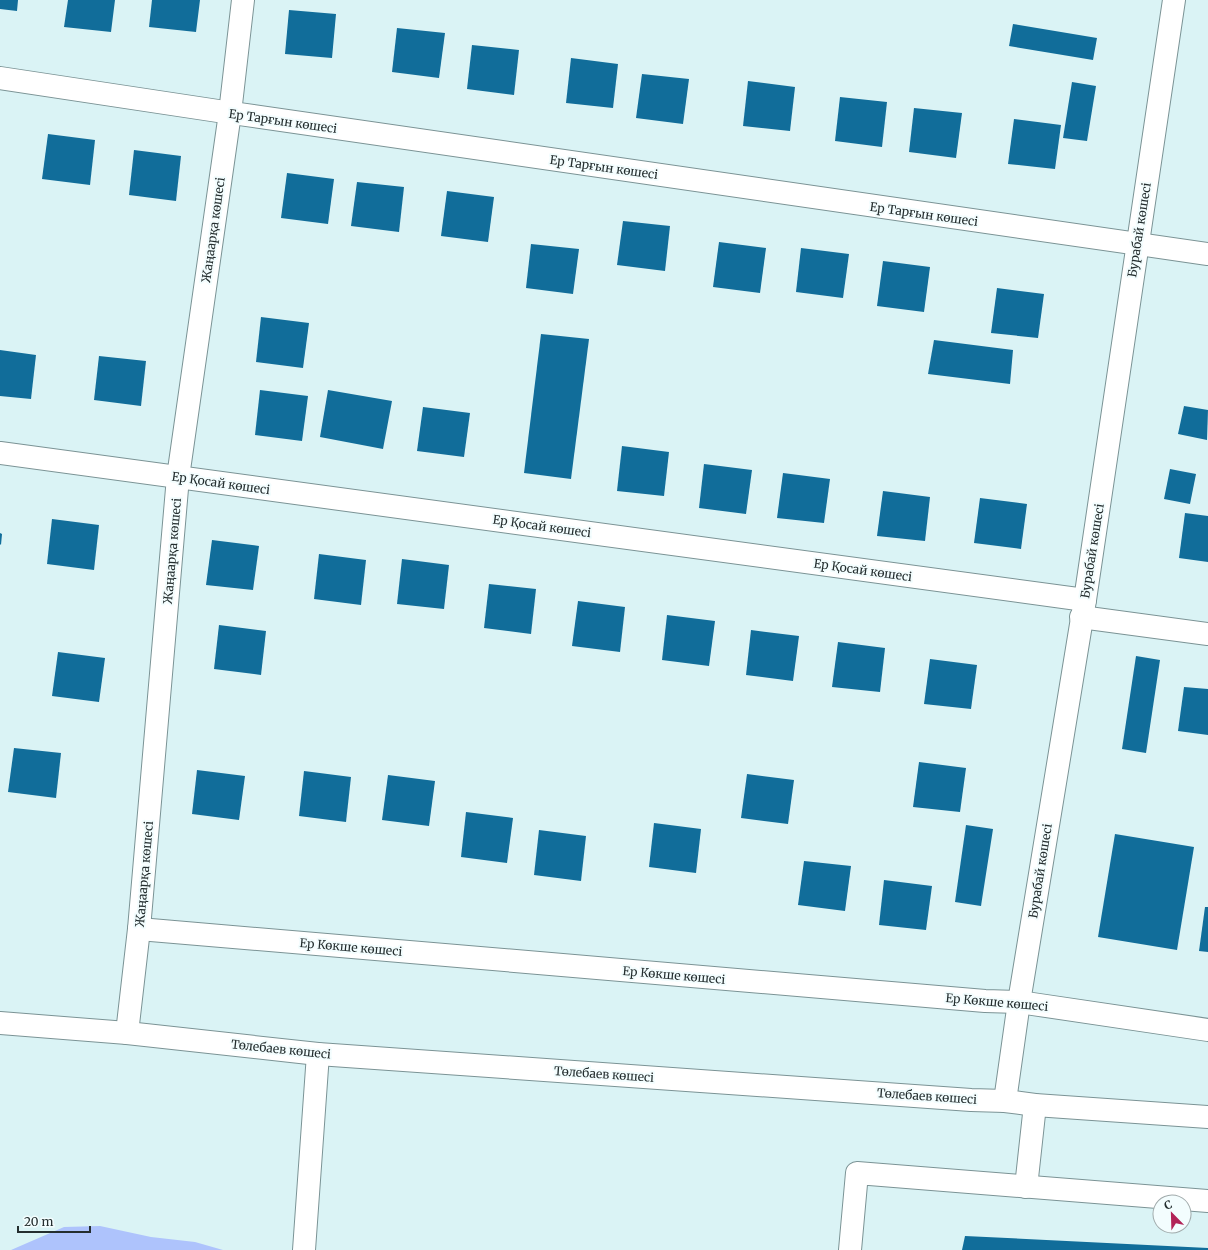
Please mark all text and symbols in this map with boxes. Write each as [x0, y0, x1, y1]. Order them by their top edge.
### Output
street label: Ер Тарғын көшесі [228, 106, 338, 136]
street label: Ер Тарғын көшесі [549, 152, 659, 182]
street label: Жаңаарқа көшесі [198, 176, 228, 284]
street label: Бурабай көшесі [1124, 181, 1154, 279]
street label: Ер Тарғын көшесі [869, 199, 979, 229]
street label: Ер Қосай көшесі [171, 469, 271, 497]
street label: Жаңаарқа көшесі [160, 497, 184, 605]
street label: Бурабай көшесі [1077, 502, 1107, 600]
street label: Ер Қосай көшесі [492, 512, 592, 540]
street label: Ер Қосай көшесі [813, 556, 913, 584]
street label: Жаңаарқа көшесі [132, 820, 156, 928]
street label: Бурабай көшесі [1025, 822, 1055, 920]
street label: Ер Көкше көшесі [299, 935, 403, 959]
street label: Ер Көкше көшесі [622, 963, 726, 987]
street label: Ер Көкше көшесі [945, 990, 1049, 1014]
street label: Төлебаев көшесі [230, 1036, 332, 1062]
street label: Төлебаев көшесі [553, 1063, 655, 1085]
street label: Төлебаев көшесі [876, 1085, 978, 1107]
north arrow [1152, 1194, 1192, 1234]
text: С [1162, 1197, 1174, 1213]
scale bar [18, 1208, 90, 1234]
text: 20 m [24, 1214, 53, 1229]

